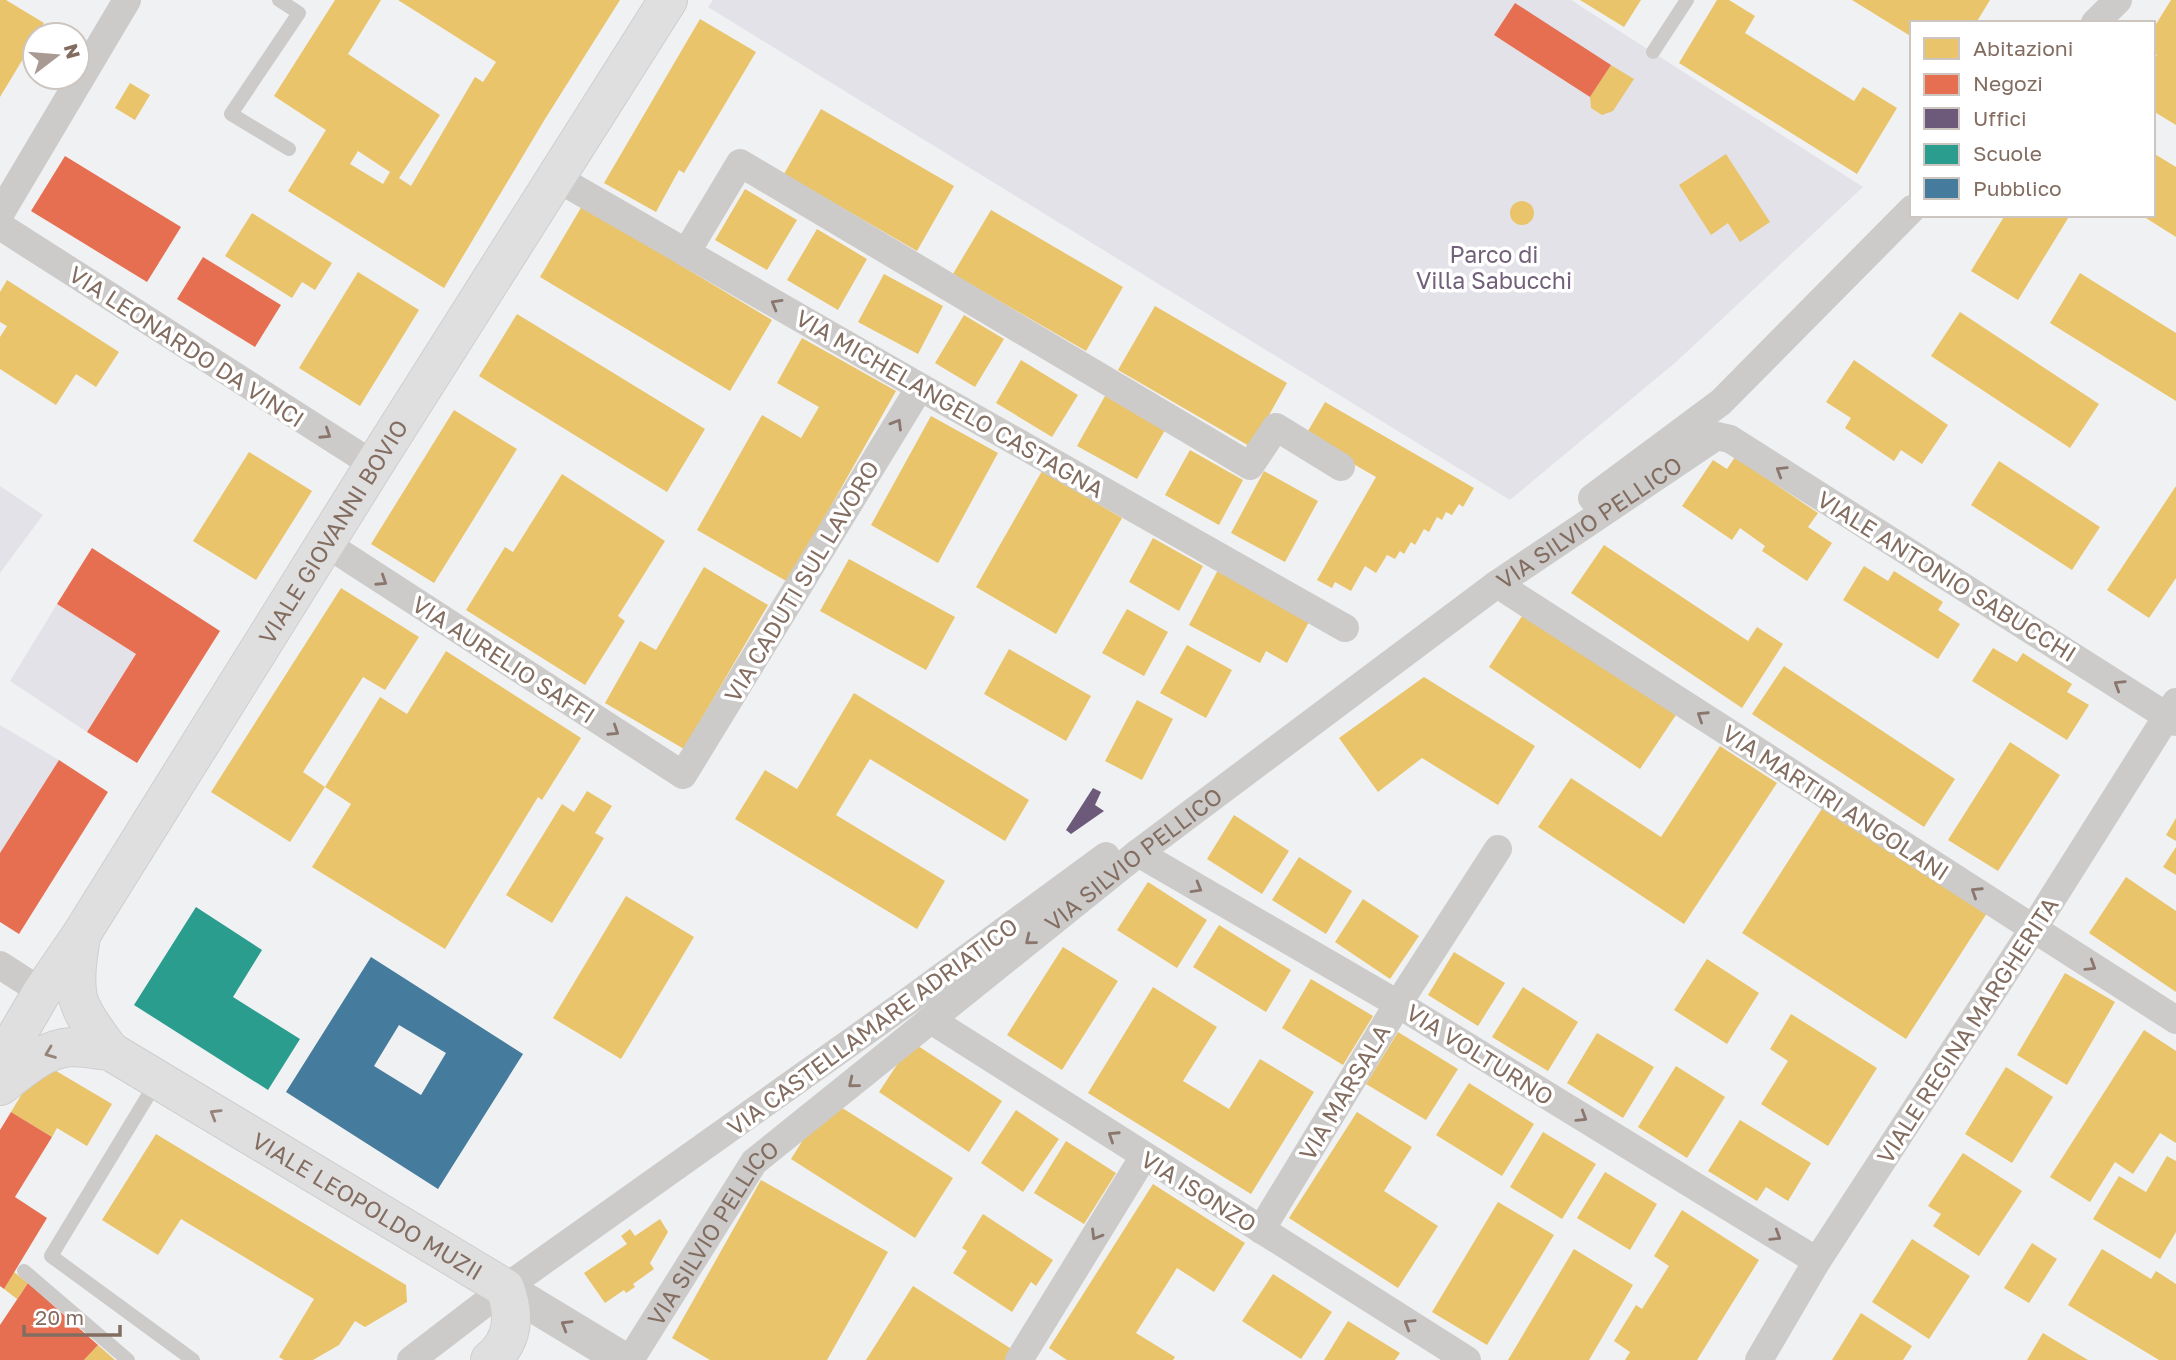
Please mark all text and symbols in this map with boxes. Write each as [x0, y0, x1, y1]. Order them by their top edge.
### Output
north arrow [21, 21, 91, 91]
legend [1910, 21, 2155, 217]
text: Abitazioni [1973, 35, 2073, 61]
text: N [60, 41, 86, 61]
text: Negozi [1973, 70, 2043, 96]
text: Uffici [1973, 105, 2027, 131]
text: Scuole [1973, 140, 2042, 166]
text: Pubblico [1973, 175, 2062, 201]
park label: Parco di Villa Sabucchi [1416, 240, 1572, 294]
street label: VIA LEONARDO DA VINCI [64, 259, 310, 433]
one-way arrow [770, 299, 783, 312]
street label: VIA MICHELANGELO CASTAGNA [791, 303, 1109, 503]
street label: VIALE GIOVANNI BOVIO [252, 414, 413, 649]
one-way arrow [889, 419, 902, 432]
one-way arrow [318, 426, 331, 439]
street label: VIA SILVIO PELLICO [1491, 450, 1687, 594]
street label: VIA CADUTI SUL LAVORO [718, 455, 884, 707]
one-way arrow [1776, 467, 1789, 480]
street label: VIALE ANTONIO SABUCCHI [1812, 485, 2082, 667]
one-way arrow [374, 572, 387, 585]
street label: VIA AURELIO SAFFI [407, 589, 601, 729]
one-way arrow [2113, 680, 2126, 693]
one-way arrow [1697, 712, 1710, 724]
street label: VIA MARTIRI ANGOLANI [1717, 718, 1955, 886]
one-way arrow [607, 722, 620, 735]
street label: VIA SILVIO PELLICO [1039, 781, 1227, 937]
one-way arrow [1189, 879, 1202, 892]
one-way arrow [1970, 888, 1983, 901]
street label: VIALE REGINA MARGHERITA [1870, 892, 2064, 1168]
street label: VIA CASTELLAMARE ADRIATICO [721, 911, 1023, 1141]
one-way arrow [1026, 932, 1038, 945]
one-way arrow [2083, 957, 2096, 970]
street label: VIA VOLTURNO [1401, 998, 1559, 1110]
street label: VIA MARSALA [1292, 1019, 1396, 1165]
one-way arrow [45, 1045, 57, 1059]
one-way arrow [848, 1075, 861, 1087]
one-way arrow [1574, 1108, 1587, 1121]
one-way arrow [210, 1109, 223, 1122]
street label: VIALE LEOPOLDO MUZII [247, 1126, 488, 1286]
one-way arrow [1108, 1132, 1121, 1145]
street label: VIA SILVIO PELLICO [641, 1134, 784, 1331]
street label: VIA ISONZO [1136, 1144, 1262, 1238]
one-way arrow [1091, 1227, 1104, 1240]
one-way arrow [1768, 1227, 1781, 1240]
scale bar [24, 1294, 121, 1338]
text: 20 m [35, 1304, 84, 1330]
one-way arrow [1404, 1319, 1417, 1332]
one-way arrow [560, 1320, 573, 1333]

